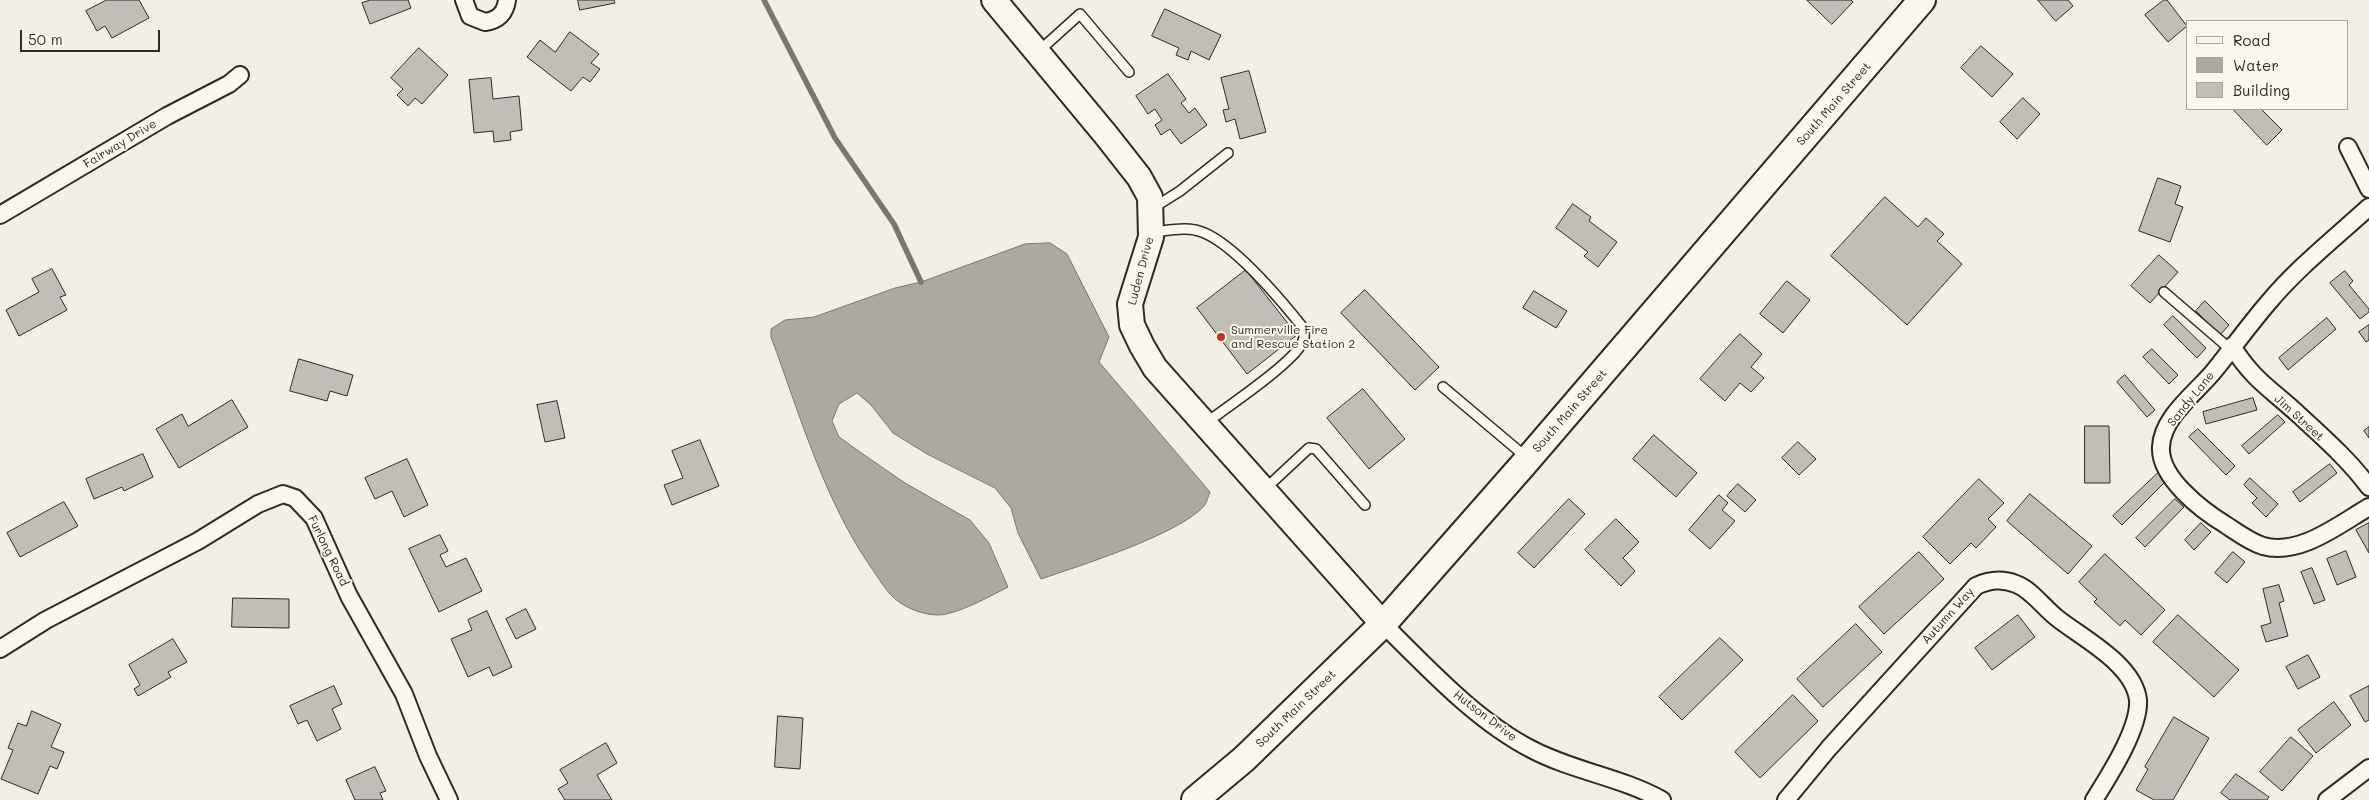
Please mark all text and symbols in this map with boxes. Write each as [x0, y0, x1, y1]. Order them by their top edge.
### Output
scale bar [22, 20, 162, 52]
legend [2186, 20, 2349, 110]
text: 50 m [28, 29, 63, 49]
text: Road [2233, 30, 2270, 50]
text: Water [2233, 55, 2279, 75]
street label: South Main Street [1794, 59, 1874, 149]
text: Building [2233, 80, 2290, 100]
street label: Fairway Drive [81, 117, 159, 171]
street label: Luden Drive [1125, 235, 1157, 307]
place label: Summerville Fire and Rescue Station 2 [1231, 323, 1355, 351]
marker: Summerville Fire and Rescue Station 2 [1215, 331, 1227, 343]
street label: South Main Street [1530, 366, 1610, 456]
street label: Sandy Lane [2164, 369, 2218, 429]
street label: Jim Street [2271, 392, 2327, 444]
street label: Furlong Road [305, 513, 351, 589]
street label: Autumn Way [1919, 585, 1977, 647]
street label: South Main Street [1253, 667, 1339, 751]
street label: Hutson Drive [1450, 688, 1520, 744]

